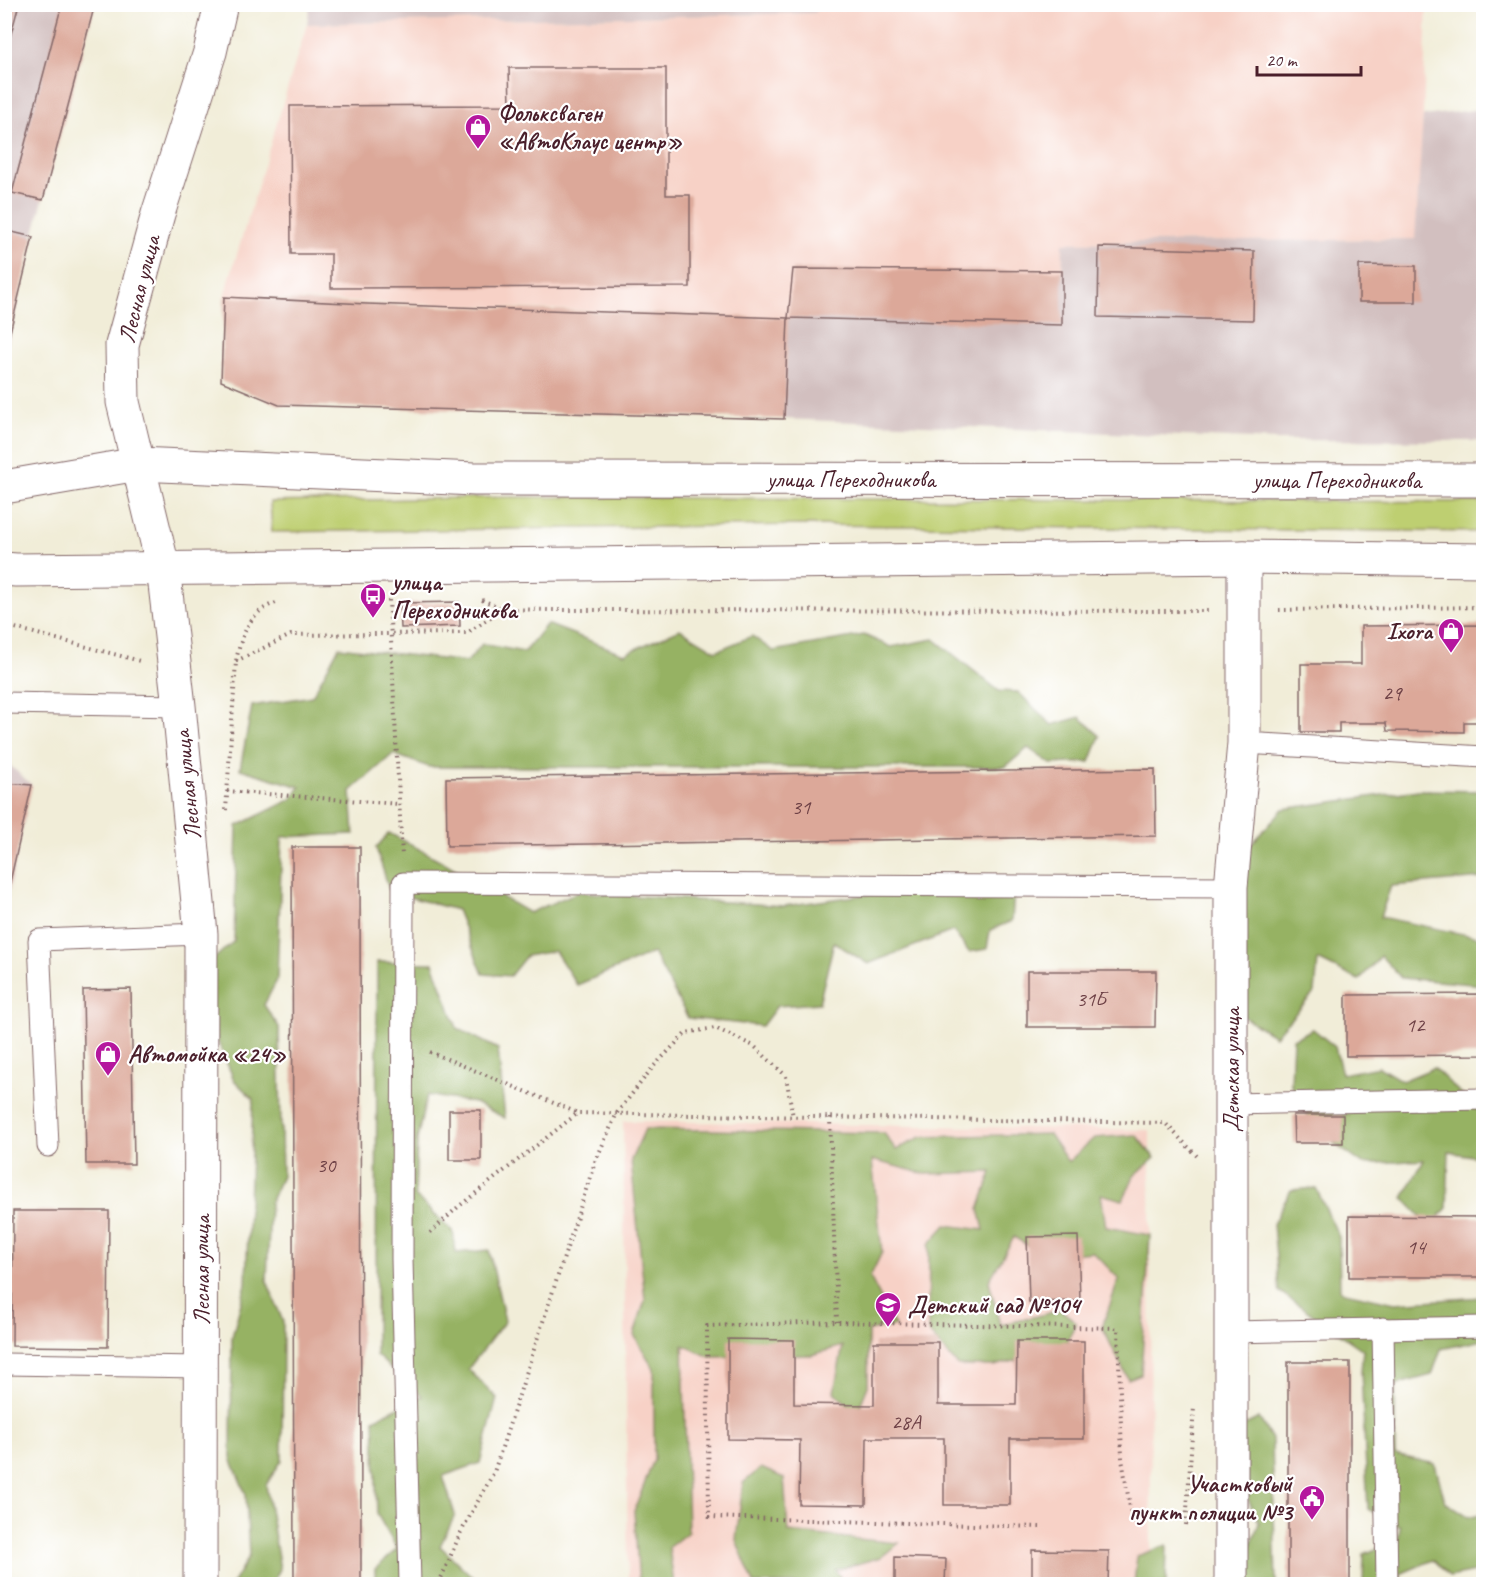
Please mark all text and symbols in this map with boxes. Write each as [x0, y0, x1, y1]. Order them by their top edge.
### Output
scale bar [1257, 39, 1360, 77]
text: 20 m [1266, 49, 1299, 71]
place label: Фольксваген «АвтоКлаус центр» [498, 98, 682, 156]
shop icon: Фольксваген «АвтоКлаус центр» [463, 112, 493, 150]
street label: Лесная улица [111, 230, 167, 346]
street label: улица Переходникова [765, 464, 937, 494]
street label: улица Переходникова [1251, 465, 1423, 495]
place label: улица Переходникова [390, 567, 519, 625]
bus stop icon: улица Переходникова [358, 581, 388, 619]
place label: Ixora [1387, 616, 1434, 646]
shop icon: Ixora [1436, 616, 1466, 654]
house number: 29 [1383, 680, 1403, 706]
street label: Лесная улица [166, 727, 208, 841]
house number: 31 [792, 794, 812, 820]
house number: 31Б [1076, 986, 1109, 1012]
street label: Детская улица [1216, 1006, 1246, 1132]
house number: 12 [1406, 1012, 1426, 1038]
shop icon: Автомойка «24» [93, 1039, 123, 1077]
place label: Автомойка «24» [128, 1039, 286, 1069]
house number: 30 [317, 1152, 337, 1178]
street label: Лесная улица [186, 1213, 216, 1325]
house number: 14 [1407, 1234, 1428, 1260]
school or university icon: Детский сад №104 [873, 1290, 903, 1328]
place label: Детский сад №104 [908, 1290, 1083, 1320]
house number: 28А [891, 1409, 922, 1435]
place label: Участковый пункт полиции №3 [1129, 1469, 1294, 1527]
public building icon: Участковый пункт полиции №3 [1297, 1483, 1327, 1521]

